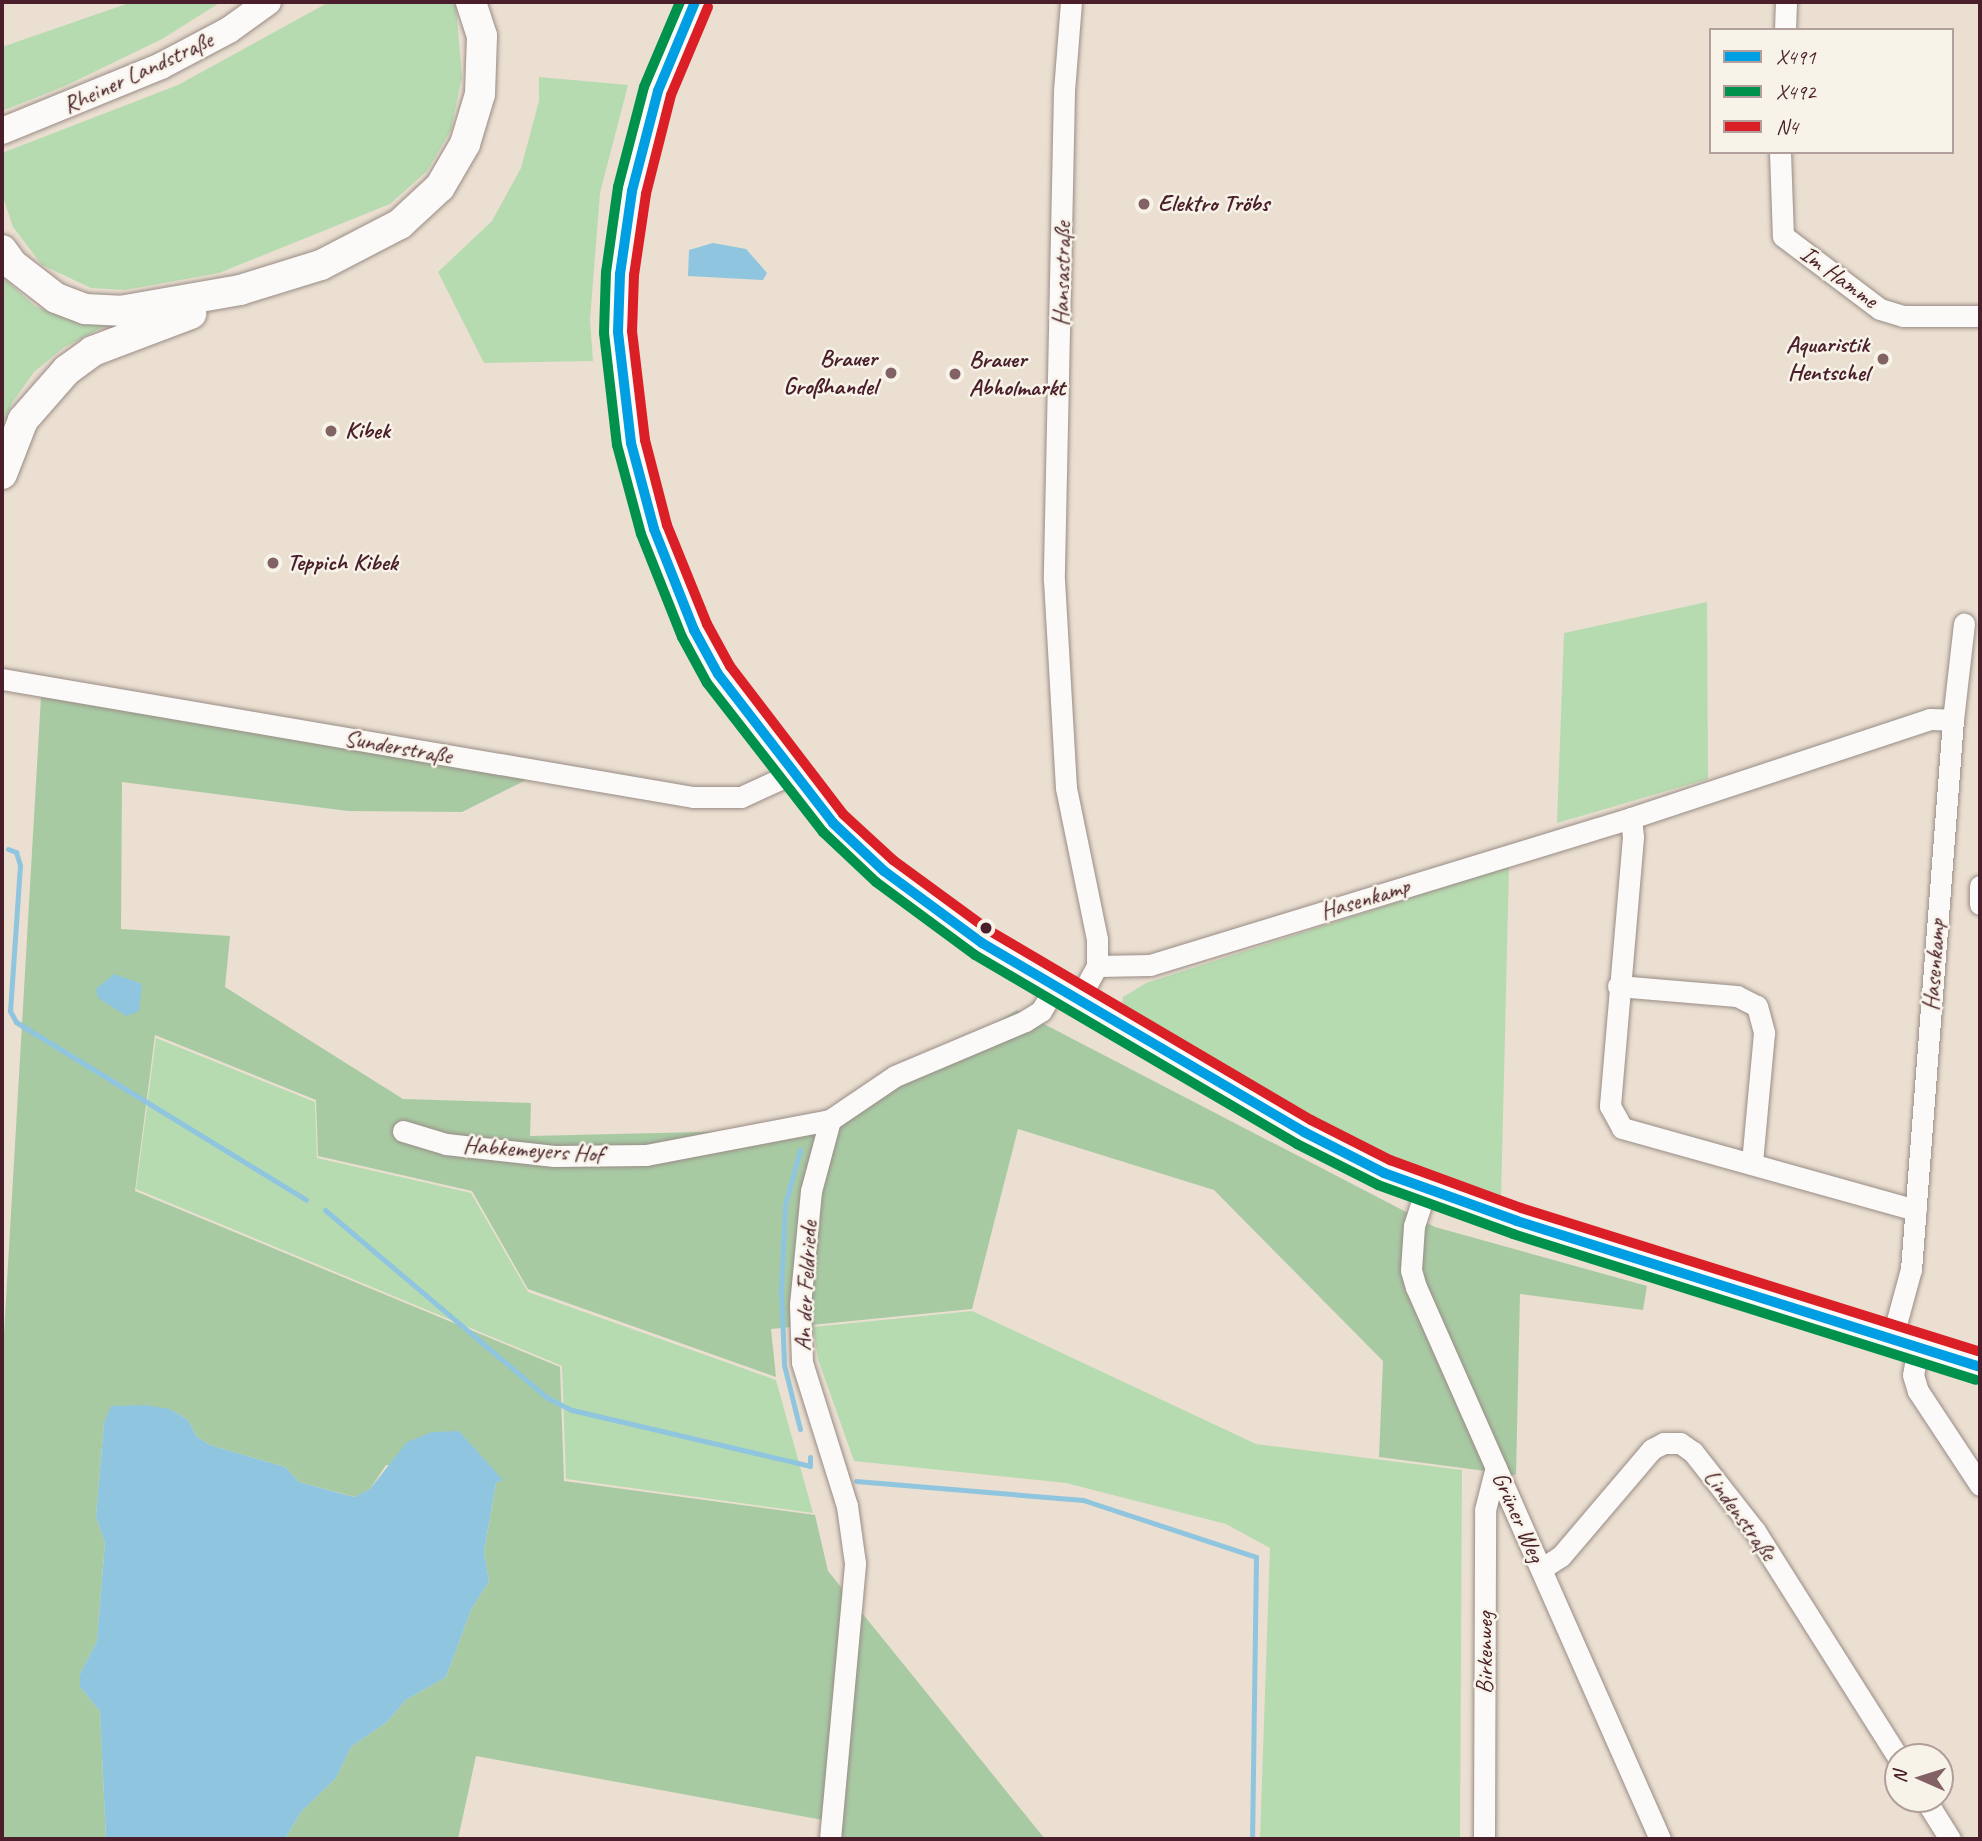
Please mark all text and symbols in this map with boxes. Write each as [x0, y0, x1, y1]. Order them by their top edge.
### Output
street label: Rheiner Landstraße [58, 26, 218, 120]
legend [1709, 28, 1954, 154]
text: X491 [1776, 44, 1815, 70]
text: X492 [1776, 79, 1815, 105]
text: N4 [1776, 114, 1798, 140]
place label: Elektro Tröbs [1158, 190, 1268, 218]
marker: Elektro Tröbs [1136, 196, 1152, 212]
street label: Hansastraße [1047, 221, 1077, 327]
street label: Im Hamme [1795, 239, 1883, 315]
place label: Aquaristik Hentschel [1786, 331, 1869, 387]
place label: Brauer Großhandel [783, 345, 877, 401]
place label: Brauer Abholmarkt [969, 346, 1065, 402]
marker: Aquaristik Hentschel [1875, 351, 1891, 367]
marker: Brauer Großhandel [883, 365, 899, 381]
marker: Brauer Abholmarkt [947, 366, 963, 382]
place label: Kibek [345, 417, 390, 445]
marker: Kibek [323, 423, 339, 439]
place label: Teppich Kibek [287, 549, 398, 577]
marker: Teppich Kibek [265, 555, 281, 571]
street label: Sunderstraße [342, 723, 454, 771]
street label: Hasenkamp [1317, 872, 1413, 926]
street label: Hasenkamp [1916, 918, 1952, 1012]
unlabelled marker [979, 921, 993, 935]
street label: Habkemeyers Hof [462, 1131, 604, 1169]
street label: An der Feldriede [788, 1220, 824, 1352]
street label: Lindenstraße [1697, 1464, 1783, 1566]
street label: Grüner Weg [1485, 1467, 1551, 1567]
street label: Birkenweg [1471, 1612, 1499, 1694]
north arrow [1884, 1743, 1954, 1813]
text: N [1888, 1771, 1912, 1784]

